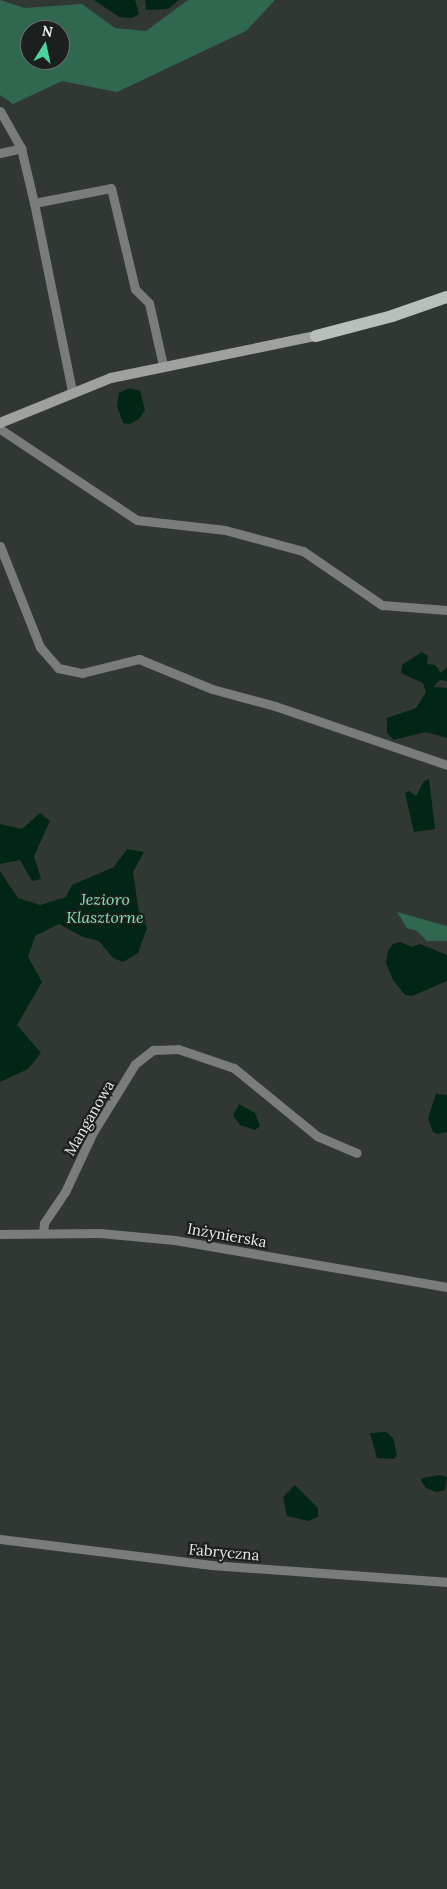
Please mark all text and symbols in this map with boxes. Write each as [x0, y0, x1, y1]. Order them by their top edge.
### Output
north arrow [20, 20, 70, 70]
text: N [41, 21, 54, 41]
water label: Jezioro Klasztorne [66, 889, 144, 927]
street label: Manganowa [60, 1077, 118, 1159]
street label: Inżynierska [186, 1219, 268, 1251]
street label: Fabryczna [188, 1540, 260, 1564]

